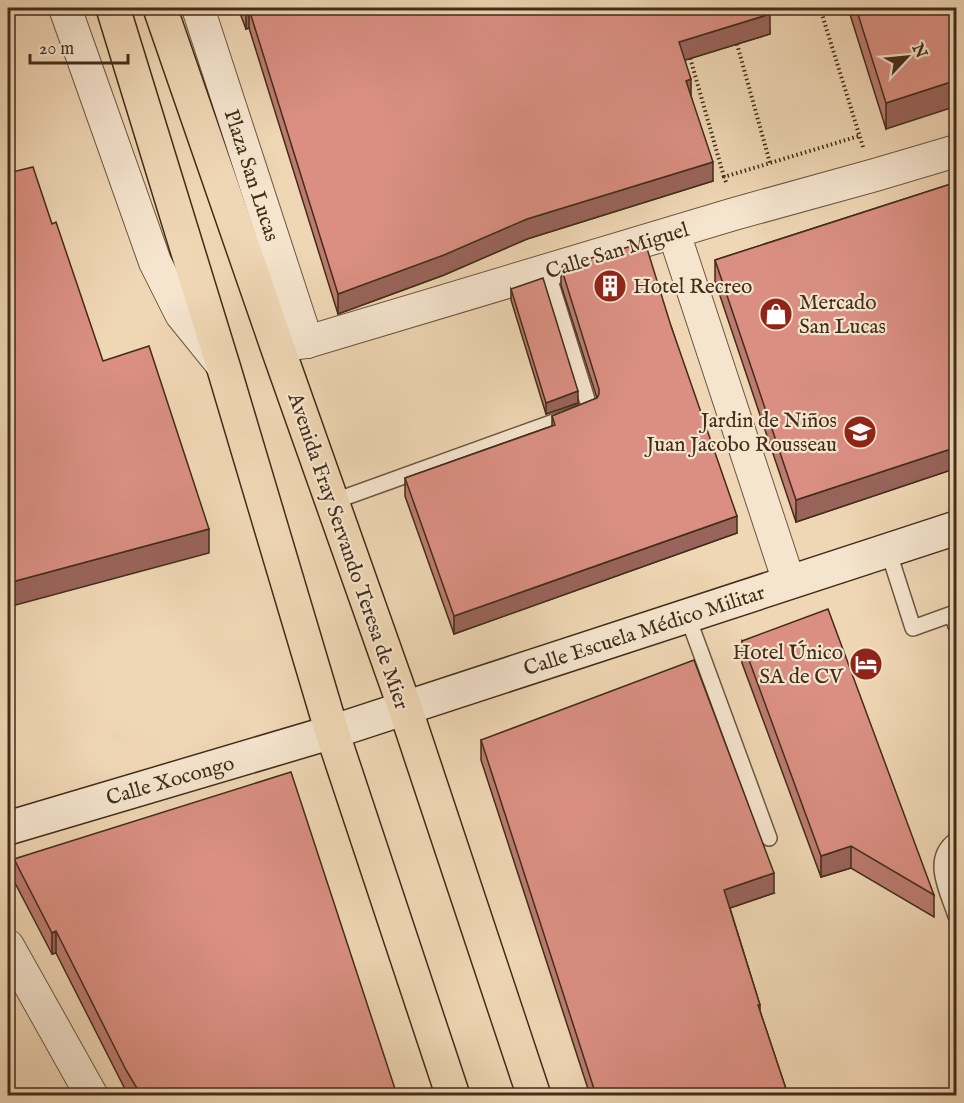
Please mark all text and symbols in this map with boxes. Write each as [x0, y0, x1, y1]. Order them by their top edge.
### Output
scale bar [30, 27, 128, 65]
north arrow [877, 27, 937, 87]
text: 20 m [39, 38, 74, 61]
text: N [906, 40, 931, 62]
street label: Plaza San Lucas [217, 106, 285, 245]
street label: Calle San Miguel [543, 217, 693, 286]
building icon: Hotel Recreo [592, 268, 628, 304]
place label: Hotel Recreo [633, 274, 752, 301]
place label: Mercado San Lucas [799, 290, 886, 341]
shop icon: Mercado San Lucas [758, 296, 794, 332]
street label: Avenida Fray Servando Teresa de Mier [280, 389, 415, 714]
place label: Jardin de Niños Juan Jacobo Rousseau [644, 408, 837, 459]
school or university icon: Jardin de Niños Juan Jacobo Rousseau [842, 414, 878, 450]
street label: Calle Escuela Médico Militar [520, 580, 769, 683]
place label: Hotel Único SA de CV [732, 640, 844, 691]
hotel icon: Hotel Único SA de CV [848, 646, 884, 682]
street label: Calle Xocongo [103, 750, 237, 813]

